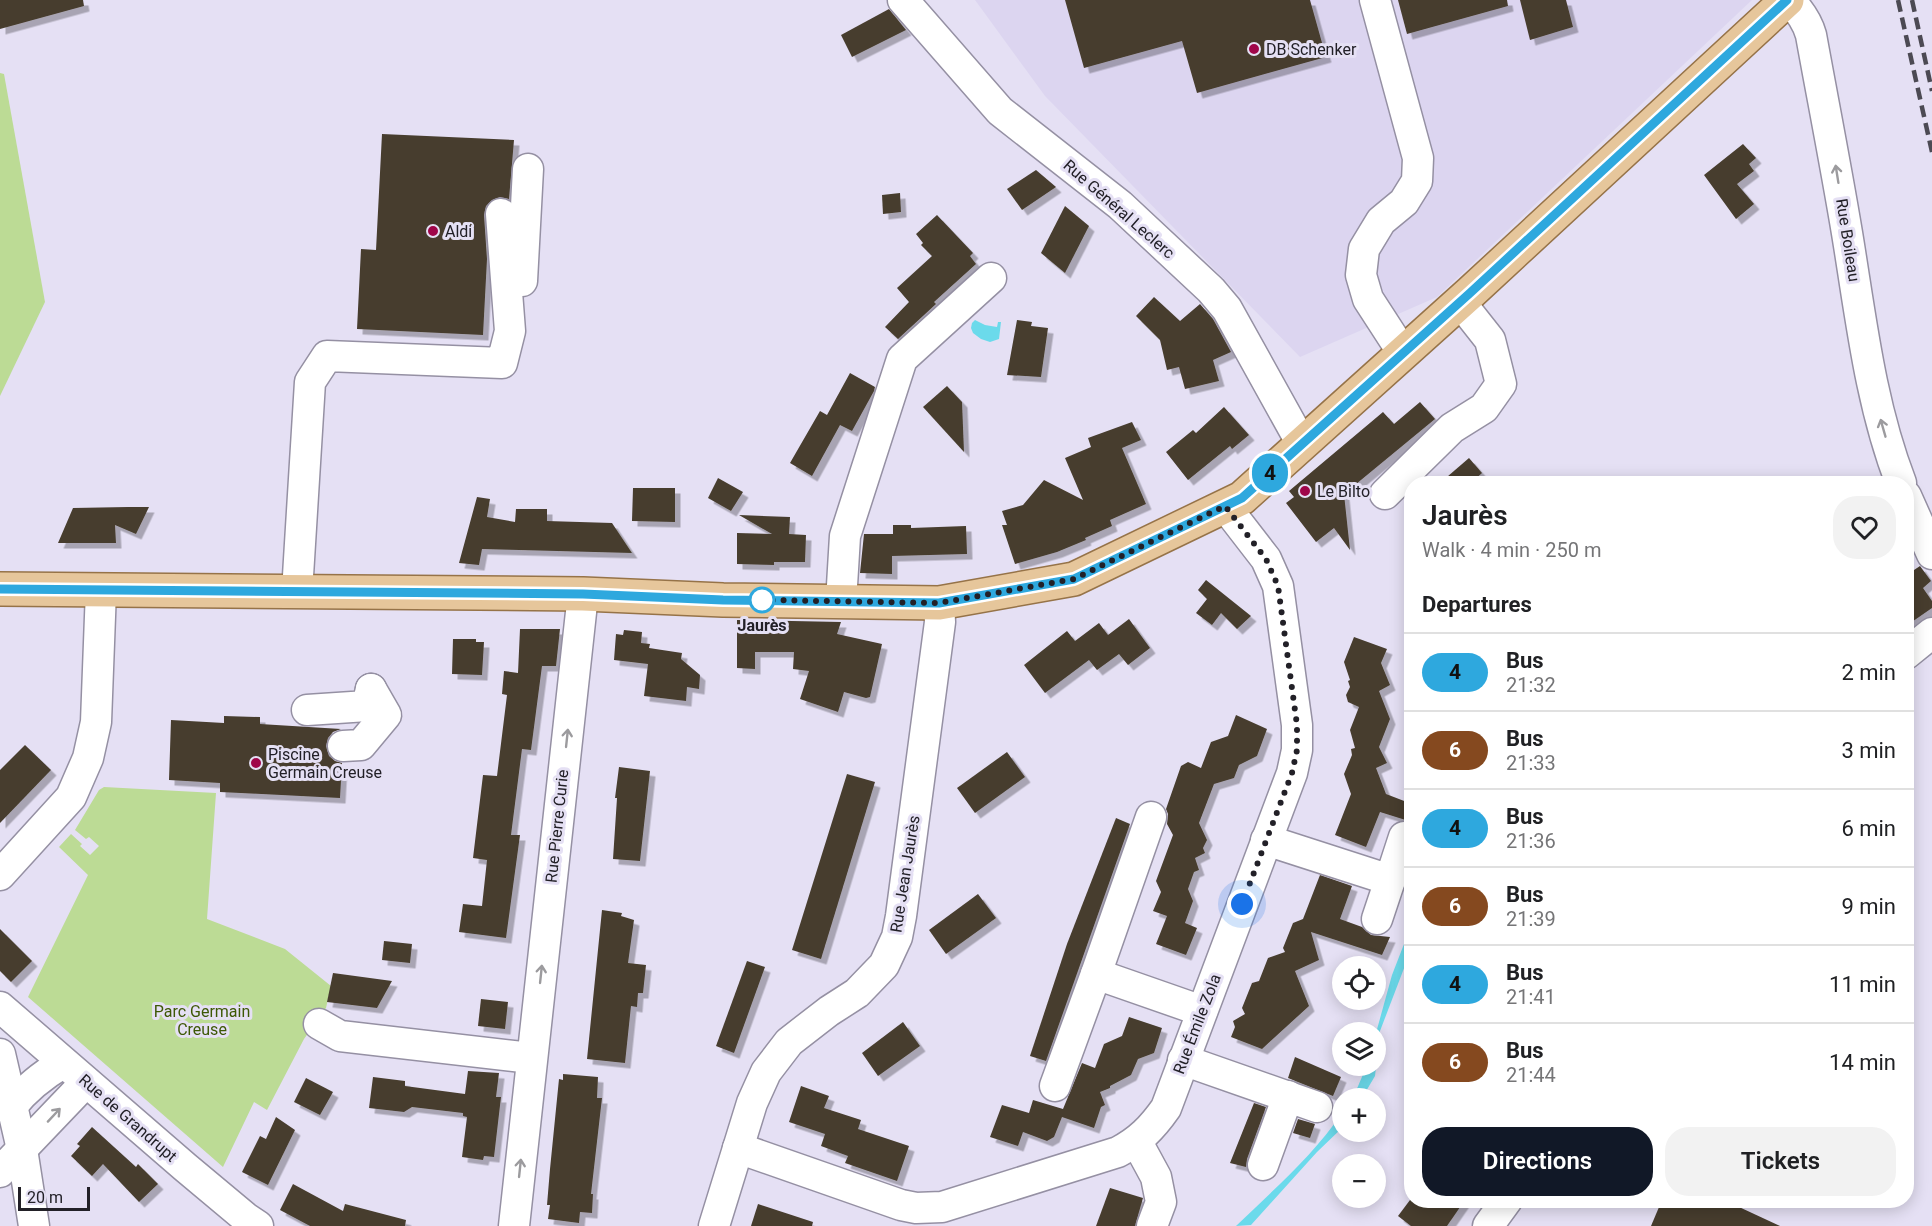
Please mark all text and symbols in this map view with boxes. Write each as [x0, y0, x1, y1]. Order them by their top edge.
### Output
place label: DB Schenker [1266, 40, 1357, 59]
marker: DB Schenker [1247, 42, 1261, 56]
street label: Rue Général Leclerc [1060, 156, 1178, 262]
one-way arrow [1832, 164, 1843, 184]
street label: Rue Boileau [1832, 197, 1864, 283]
place label: Aldi [445, 222, 472, 241]
marker: Aldi [426, 224, 440, 238]
one-way arrow [1876, 419, 1888, 438]
line badge: 4 [1250, 454, 1290, 492]
text: 4 [1264, 461, 1276, 485]
place label: Le Bilto [1317, 482, 1370, 501]
marker: Le Bilto [1298, 484, 1312, 498]
button: heart [1833, 496, 1896, 559]
text: Jaurès [1422, 499, 1508, 532]
text: Walk · 4 min · 250 m [1422, 538, 1601, 562]
marker: Jaurès [749, 587, 775, 613]
text: Departures [1422, 592, 1532, 617]
place label: Jaurès [737, 616, 787, 635]
text: Bus [1506, 648, 1544, 673]
text: 4 [1449, 660, 1461, 684]
text: 2 min [1841, 660, 1896, 685]
text: 21:32 [1506, 673, 1556, 697]
text: Bus [1506, 726, 1544, 751]
one-way arrow [562, 729, 573, 749]
text: 6 [1449, 738, 1461, 762]
text: 3 min [1841, 738, 1896, 763]
place label: Piscine Germain Creuse [268, 745, 382, 782]
text: 21:33 [1506, 751, 1556, 775]
marker: Piscine Germain Creuse [249, 756, 263, 770]
street label: Rue Pierre Curie [542, 768, 572, 884]
text: Bus [1506, 804, 1544, 829]
street label: Rue Jean Jaurès [886, 814, 924, 934]
text: 4 [1449, 816, 1461, 840]
text: 6 min [1841, 816, 1896, 841]
text: 21:36 [1506, 829, 1556, 853]
text: Bus [1506, 882, 1544, 907]
your location [1227, 889, 1257, 919]
text: 6 [1449, 894, 1461, 918]
text: 9 min [1841, 894, 1896, 919]
text: 21:39 [1506, 907, 1556, 931]
map controls [1332, 956, 1386, 1208]
button: locate [1332, 956, 1386, 1010]
text: Bus [1506, 960, 1544, 985]
one-way arrow [535, 965, 546, 984]
street label: Rue Émile Zola [1169, 971, 1225, 1077]
text: 4 [1449, 972, 1461, 996]
text: 11 min [1829, 972, 1896, 997]
text: 21:41 [1506, 985, 1556, 1009]
park label: Parc Germain Creuse [154, 1002, 250, 1039]
button: layers [1332, 1022, 1386, 1076]
text: Bus [1506, 1038, 1544, 1063]
text: 6 [1449, 1050, 1461, 1074]
text: 14 min [1829, 1050, 1896, 1075]
text: 21:44 [1506, 1063, 1556, 1087]
street label: Rue de Grandrupt [75, 1070, 181, 1166]
button: + [1332, 1088, 1386, 1142]
one-way arrow [47, 1108, 61, 1123]
button: Directions [1422, 1127, 1653, 1196]
button: Tickets [1665, 1127, 1896, 1196]
button: − [1332, 1154, 1386, 1208]
one-way arrow [515, 1158, 526, 1178]
scale bar [18, 1184, 90, 1212]
text: 20 m [27, 1188, 63, 1207]

